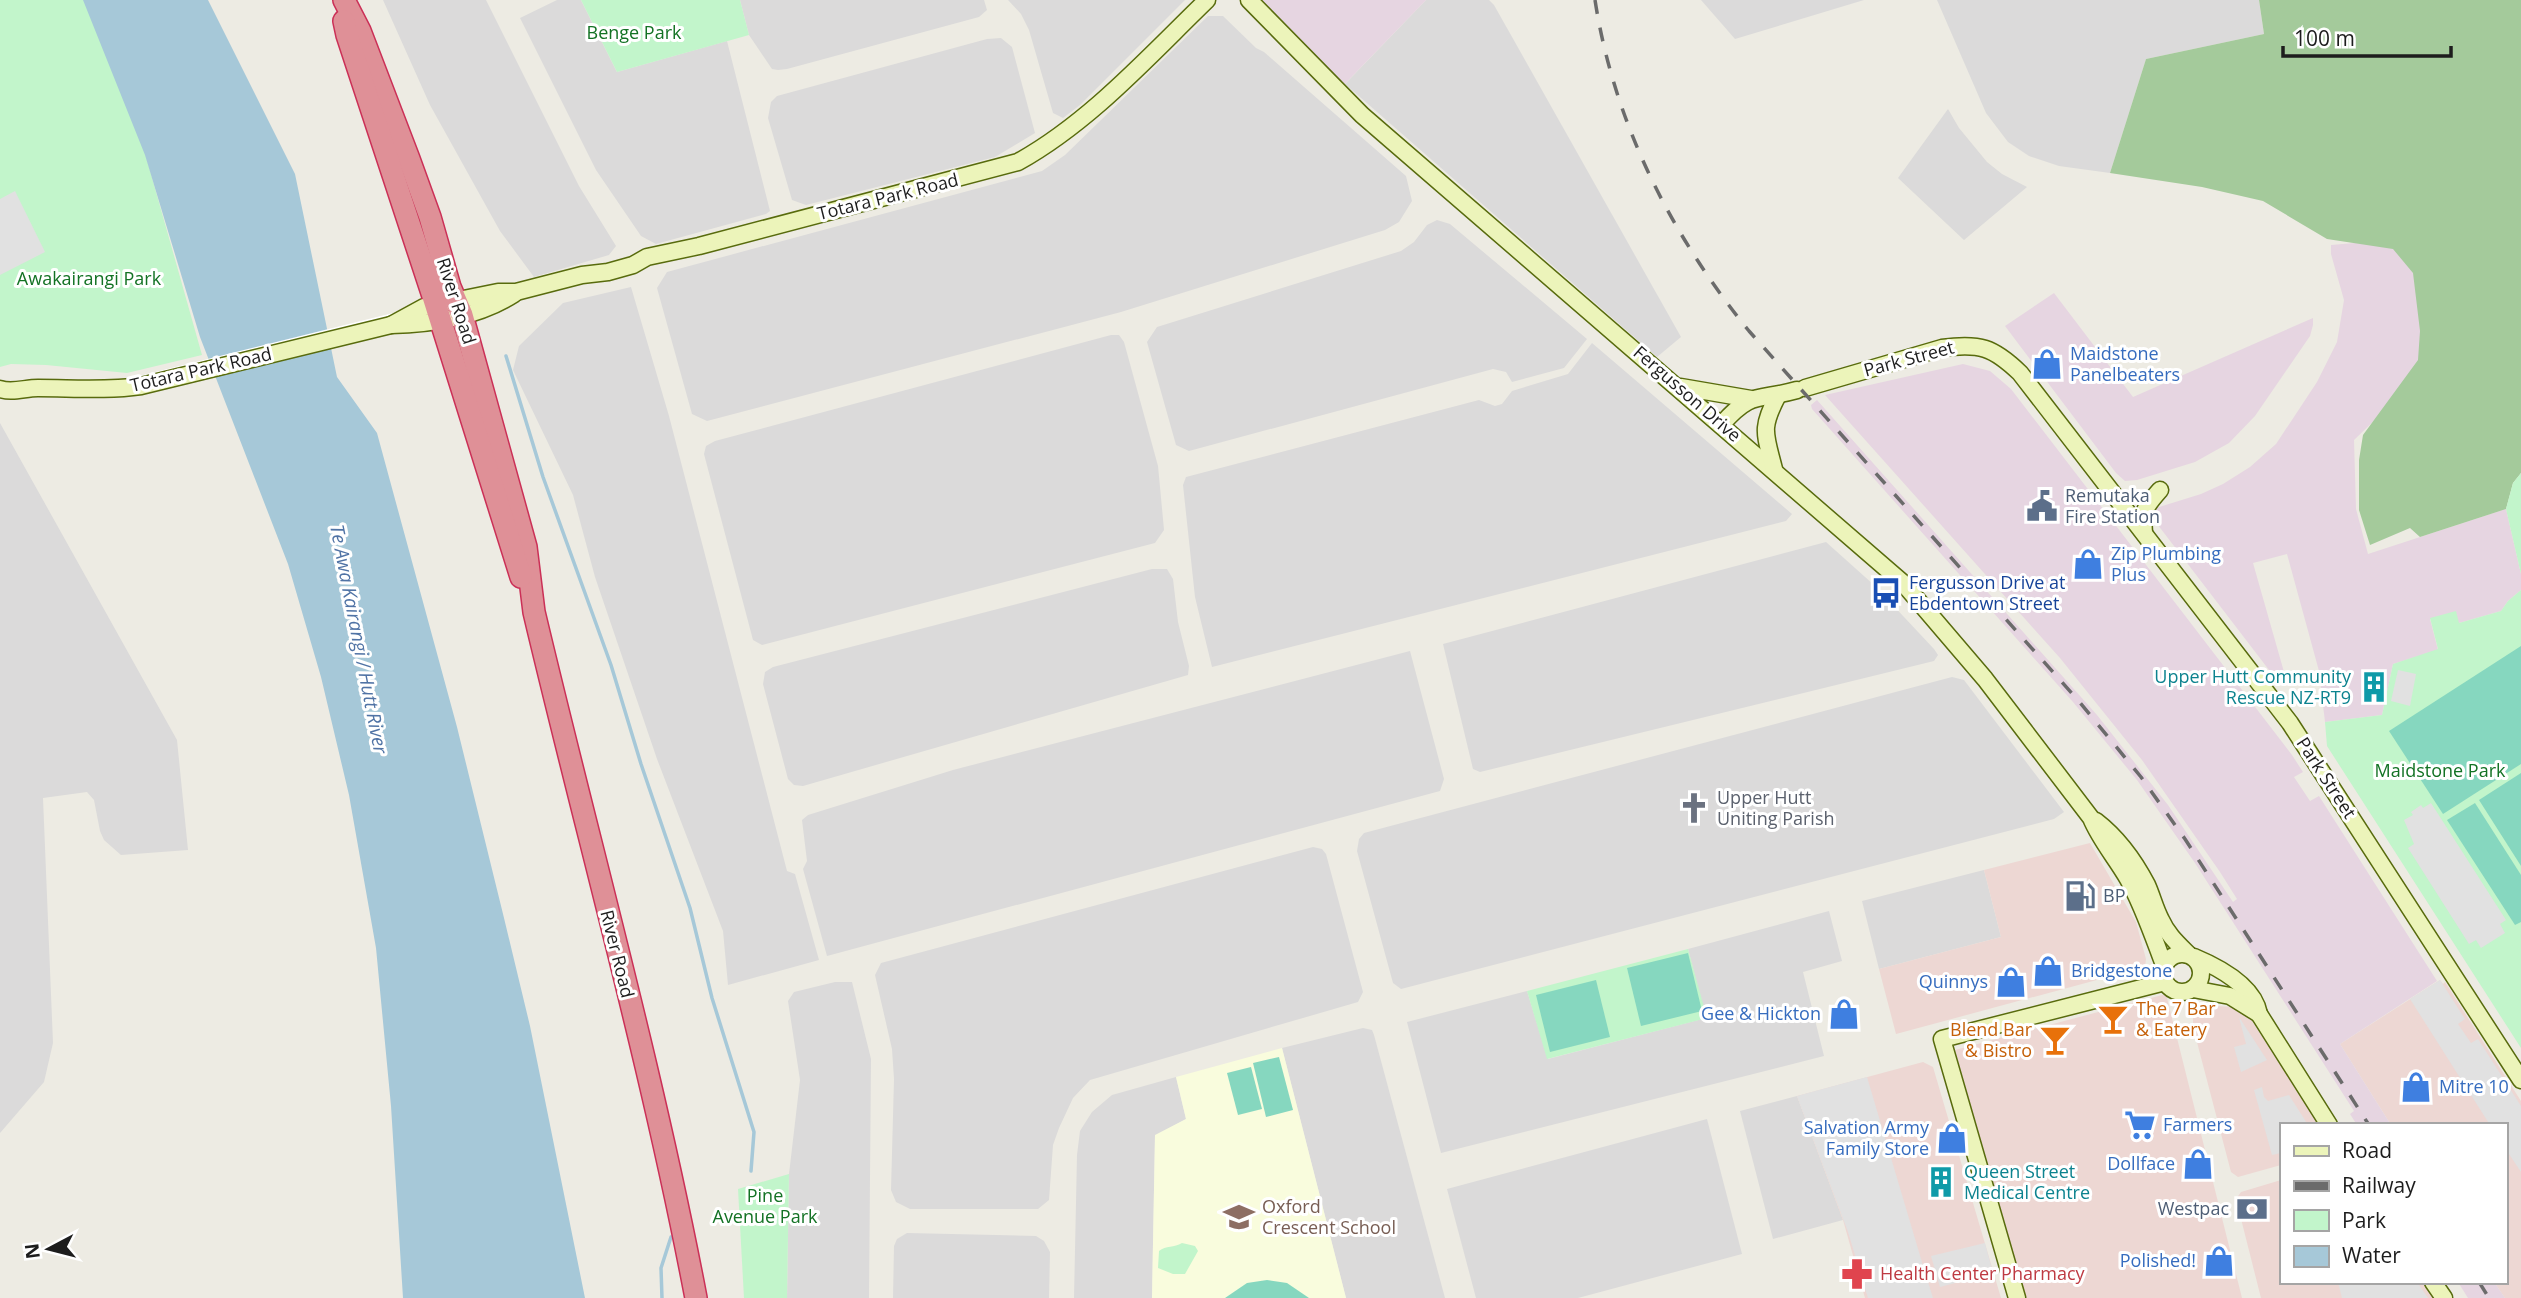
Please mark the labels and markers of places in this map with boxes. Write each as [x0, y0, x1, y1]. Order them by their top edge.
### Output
place label: Maidstone Panelbeaters [2070, 341, 2180, 386]
shop icon: Maidstone Panelbeaters [2030, 347, 2064, 381]
place label: Remutaka Fire Station [2065, 483, 2160, 528]
public building icon: Remutaka Fire Station [2025, 489, 2059, 523]
place label: Zip Plumbing Plus [2111, 541, 2221, 586]
shop icon: Zip Plumbing Plus [2071, 547, 2105, 581]
place label: Fergusson Drive at Ebdentown Street [1909, 570, 2065, 615]
bus stop icon: Fergusson Drive at Ebdentown Street [1869, 576, 1903, 610]
place label: Upper Hutt Community Rescue NZ-RT9 [2154, 664, 2352, 709]
building icon: Upper Hutt Community Rescue NZ-RT9 [2357, 670, 2391, 704]
place label: Upper Hutt Uniting Parish [1717, 785, 1835, 830]
church icon: Upper Hutt Uniting Parish [1677, 791, 1711, 825]
fuel station icon: BP [2063, 879, 2097, 913]
place label: BP [2103, 883, 2125, 907]
shop icon: Bridgestone [2031, 954, 2065, 988]
place label: Bridgestone [2071, 958, 2172, 982]
shop icon: Quinnys [1994, 965, 2028, 999]
place label: Quinnys [1919, 969, 1988, 993]
place label: The 7 Bar & Eatery [2136, 996, 2216, 1041]
shop icon: Gee & Hickton [1827, 997, 1861, 1031]
place label: Gee & Hickton [1701, 1001, 1821, 1025]
bar icon: The 7 Bar & Eatery [2096, 1002, 2130, 1036]
place label: Blend Bar & Bistro [1950, 1017, 2033, 1062]
bar icon: Blend Bar & Bistro [2038, 1023, 2072, 1057]
shop icon: Mitre 10 [2399, 1070, 2433, 1104]
place label: Mitre 10 [2439, 1074, 2509, 1098]
supermarket icon: Farmers [2123, 1108, 2157, 1142]
place label: Farmers [2163, 1112, 2232, 1136]
place label: Salvation Army Family Store [1804, 1115, 1930, 1160]
shop icon: Salvation Army Family Store [1935, 1121, 1969, 1155]
shop icon: Dollface [2181, 1147, 2215, 1181]
place label: Dollface [2107, 1151, 2175, 1175]
place label: Queen Street Medical Centre [1964, 1159, 2090, 1204]
building icon: Queen Street Medical Centre [1924, 1165, 1958, 1199]
bank icon: Westpac [2235, 1192, 2269, 1226]
place label: Oxford Crescent School [1262, 1194, 1396, 1239]
place label: Westpac [2158, 1196, 2229, 1220]
school or university icon: Oxford Crescent School [1222, 1200, 1256, 1234]
shop icon: Polished! [2202, 1244, 2236, 1278]
place label: Polished! [2120, 1248, 2196, 1272]
pharmacy icon: Health Center Pharmacy [1840, 1257, 1874, 1291]
place label: Health Center Pharmacy [1880, 1261, 2086, 1285]

